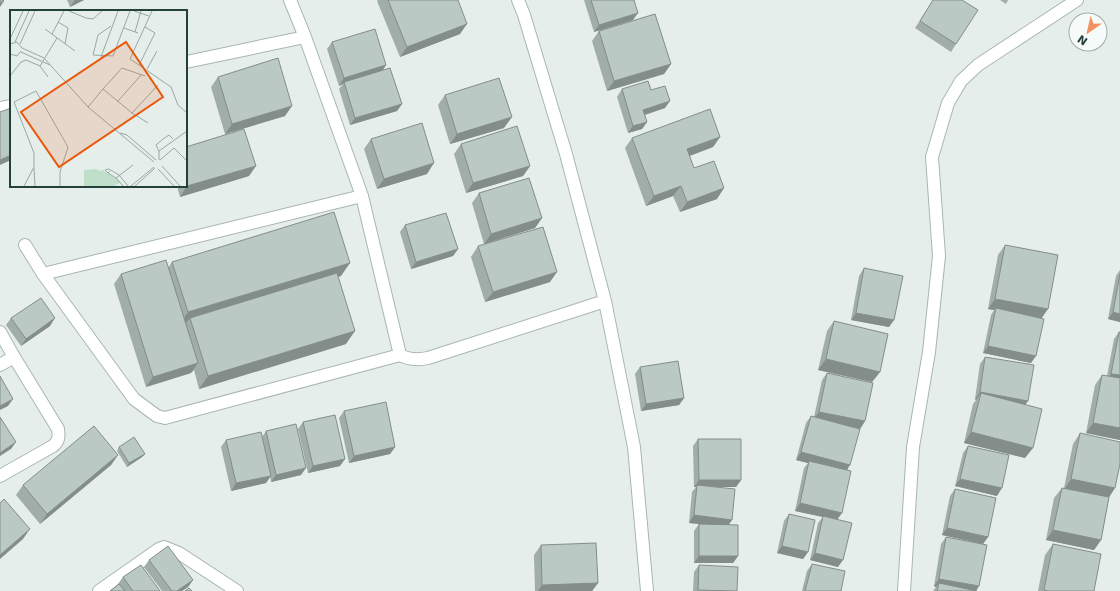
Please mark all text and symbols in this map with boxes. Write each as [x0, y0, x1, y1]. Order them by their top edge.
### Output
inset map [10, 10, 187, 187]
north arrow [1068, 12, 1108, 52]
text: N [1075, 32, 1090, 48]

